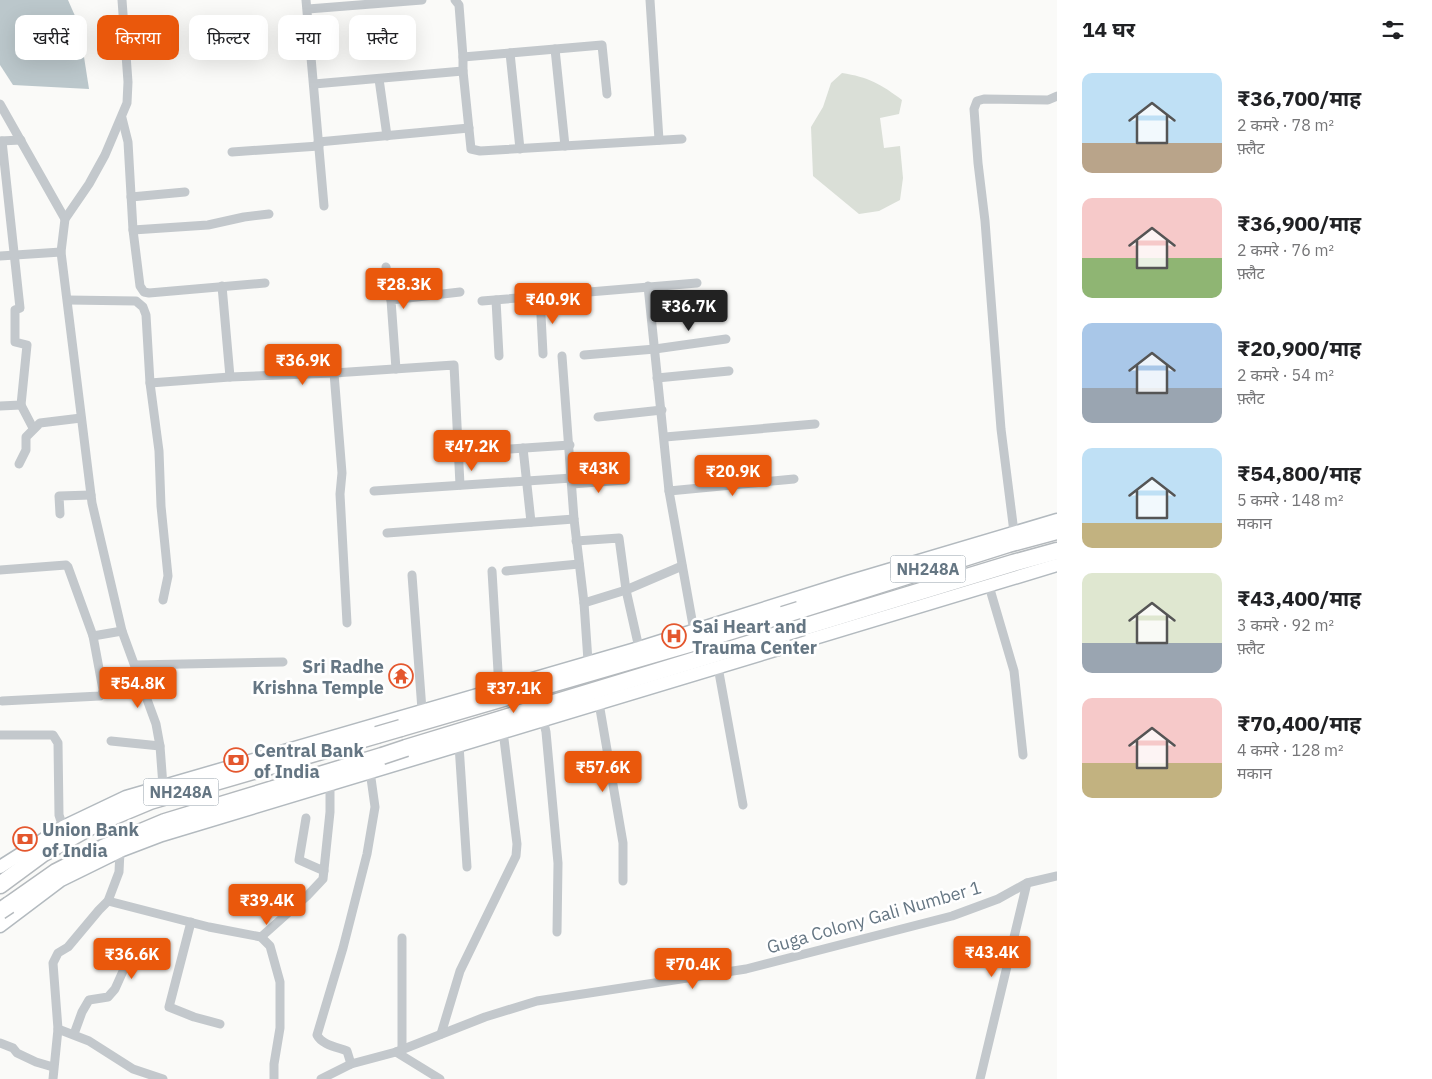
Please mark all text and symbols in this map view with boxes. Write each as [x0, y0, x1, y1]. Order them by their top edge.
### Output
chip: खरीदें [15, 15, 87, 60]
chip: किराया [97, 15, 179, 60]
chip: फ़िल्टर [189, 15, 268, 60]
chip: नया [278, 15, 339, 60]
chip: फ़्लैट [349, 15, 416, 60]
text: 14 घर [1082, 15, 1135, 43]
icon: filters [1379, 16, 1407, 44]
text: ₹36,700/माह [1237, 84, 1361, 112]
icon: home [1122, 93, 1182, 153]
text: 2 कमरे · 78 m² [1237, 115, 1334, 135]
text: फ़्लैट [1237, 138, 1265, 158]
text: ₹36,900/माह [1237, 209, 1361, 237]
icon: home [1122, 218, 1182, 278]
text: 2 कमरे · 76 m² [1237, 240, 1334, 260]
text: फ़्लैट [1237, 263, 1265, 283]
pin: ₹28.3K [363, 268, 445, 310]
text: ₹28.3K [377, 274, 431, 294]
pin: ₹40.9K [512, 282, 594, 325]
text: ₹40.9K [526, 289, 580, 309]
pin: ₹36.7K [648, 290, 730, 332]
text: ₹36.7K [662, 296, 716, 316]
text: ₹20,900/माह [1237, 334, 1361, 362]
icon: home [1122, 343, 1182, 403]
pin: ₹36.9K [262, 344, 344, 386]
text: ₹36.9K [276, 350, 330, 370]
text: 2 कमरे · 54 m² [1237, 365, 1334, 385]
text: फ़्लैट [1237, 388, 1265, 408]
pin: ₹47.2K [431, 430, 513, 472]
text: ₹47.2K [445, 436, 499, 456]
pin: ₹43K [569, 452, 629, 494]
pin: ₹20.9K [692, 454, 774, 497]
text: ₹43K [579, 458, 619, 478]
text: ₹54,800/माह [1237, 459, 1361, 487]
text: ₹20.9K [706, 461, 760, 481]
icon: home [1122, 468, 1182, 528]
text: 5 कमरे · 148 m² [1237, 490, 1344, 510]
text: मकान [1237, 513, 1272, 533]
road number: NH248A [890, 556, 966, 582]
text: ₹43,400/माह [1237, 584, 1361, 612]
icon: home [1122, 593, 1182, 653]
place label: Sai Heart and Trauma Center [692, 615, 817, 659]
text: 3 कमरे · 92 m² [1237, 615, 1334, 635]
hospital icon: Sai Heart and Trauma Center [661, 623, 687, 649]
text: फ़्लैट [1237, 638, 1265, 658]
place label: Sri Radhe Krishna Temple [252, 655, 384, 699]
temple icon: Sri Radhe Krishna Temple [388, 663, 414, 689]
pin: ₹54.8K [97, 666, 179, 709]
pin: ₹37.1K [473, 672, 555, 714]
text: ₹54.8K [111, 673, 165, 693]
text: ₹37.1K [487, 678, 541, 698]
text: ₹70,400/माह [1237, 709, 1361, 737]
icon: home [1122, 718, 1182, 778]
place label: Central Bank of India [254, 739, 364, 783]
text: 4 कमरे · 128 m² [1237, 740, 1344, 760]
bank icon: Central Bank of India [223, 747, 249, 773]
pin: ₹57.6K [562, 750, 644, 793]
text: ₹57.6K [576, 757, 630, 777]
text: मकान [1237, 763, 1272, 783]
road number: NH248A [144, 779, 218, 806]
place label: Union Bank of India [42, 818, 139, 862]
bank icon: Union Bank of India [12, 826, 38, 852]
street label: Guga Colony Gali Number 1 [764, 875, 984, 959]
pin: ₹39.4K [226, 884, 308, 926]
text: ₹39.4K [240, 890, 294, 910]
pin: ₹43.4K [951, 936, 1033, 978]
pin: ₹36.6K [91, 938, 173, 980]
text: ₹43.4K [965, 942, 1019, 962]
text: ₹36.6K [105, 944, 159, 964]
pin: ₹70.4K [652, 948, 734, 990]
text: ₹70.4K [666, 954, 720, 974]

